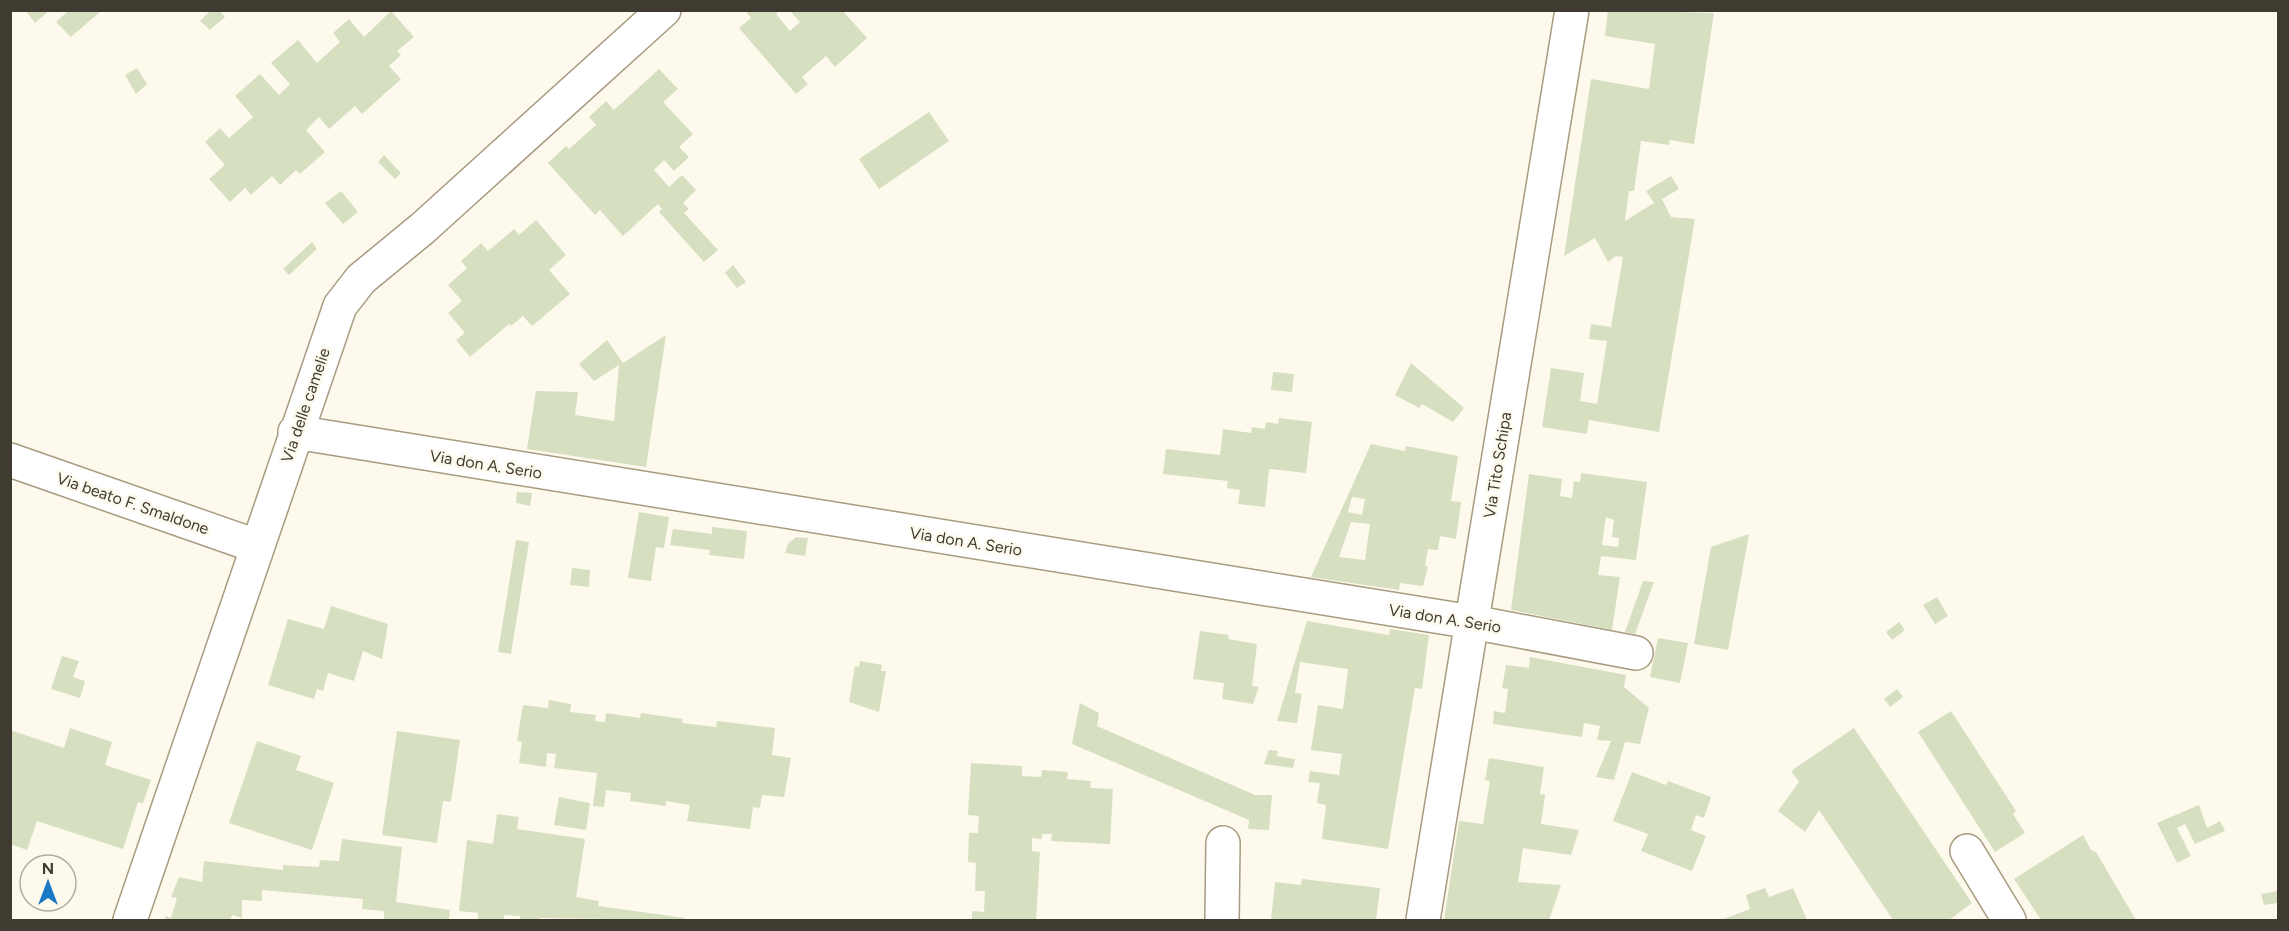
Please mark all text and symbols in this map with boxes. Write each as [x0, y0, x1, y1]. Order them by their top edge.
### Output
street label: Via delle camelie [277, 345, 334, 465]
street label: Via Tito Schipa [1480, 411, 1515, 520]
street label: Via don A. Serio [428, 446, 543, 483]
street label: Via beato F. Smaldone [54, 468, 212, 539]
street label: Via don A. Serio [908, 523, 1023, 560]
street label: Via don A. Serio [1387, 600, 1502, 637]
north arrow [18, 853, 78, 913]
text: N [42, 859, 54, 878]

